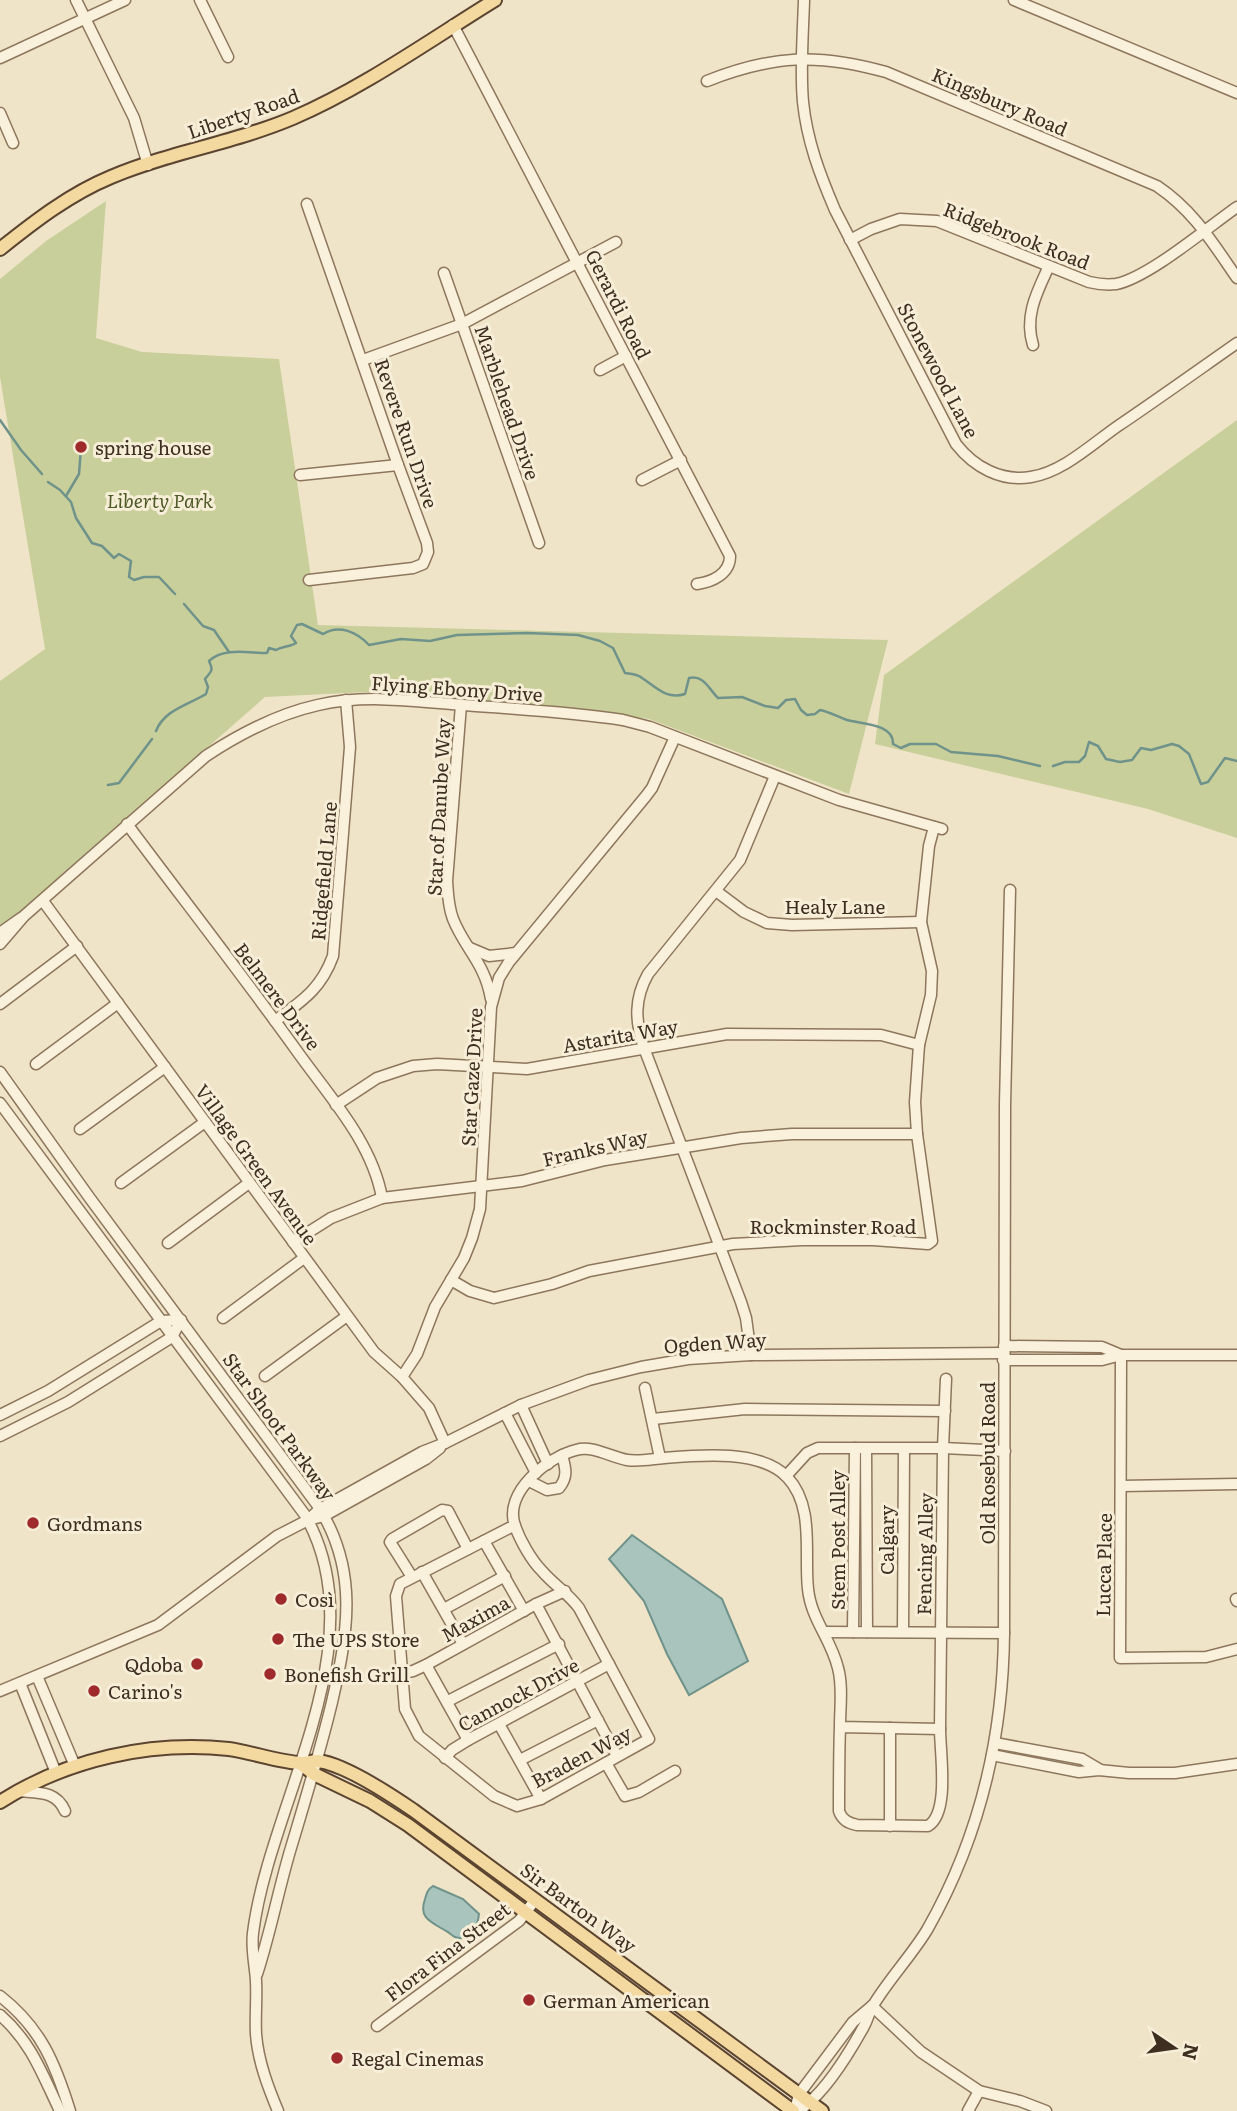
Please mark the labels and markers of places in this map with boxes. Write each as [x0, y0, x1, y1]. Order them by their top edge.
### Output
place label: spring house [95, 433, 212, 461]
marker: spring house [73, 439, 89, 455]
place label: Gordmans [47, 1509, 142, 1537]
marker: Gordmans [25, 1515, 41, 1531]
place label: Così [295, 1585, 334, 1613]
marker: Così [273, 1591, 289, 1607]
place label: The UPS Store [292, 1625, 419, 1653]
marker: The UPS Store [270, 1631, 286, 1647]
place label: Qdoba [125, 1650, 184, 1678]
marker: Qdoba [189, 1656, 205, 1672]
place label: Bonefish Grill [284, 1660, 409, 1688]
marker: Bonefish Grill [262, 1666, 278, 1682]
place label: Carino's [108, 1677, 182, 1705]
marker: Carino's [86, 1683, 102, 1699]
place label: German American [543, 1986, 710, 2014]
marker: German American [521, 1992, 537, 2008]
place label: Regal Cinemas [351, 2044, 484, 2072]
marker: Regal Cinemas [329, 2050, 345, 2066]

